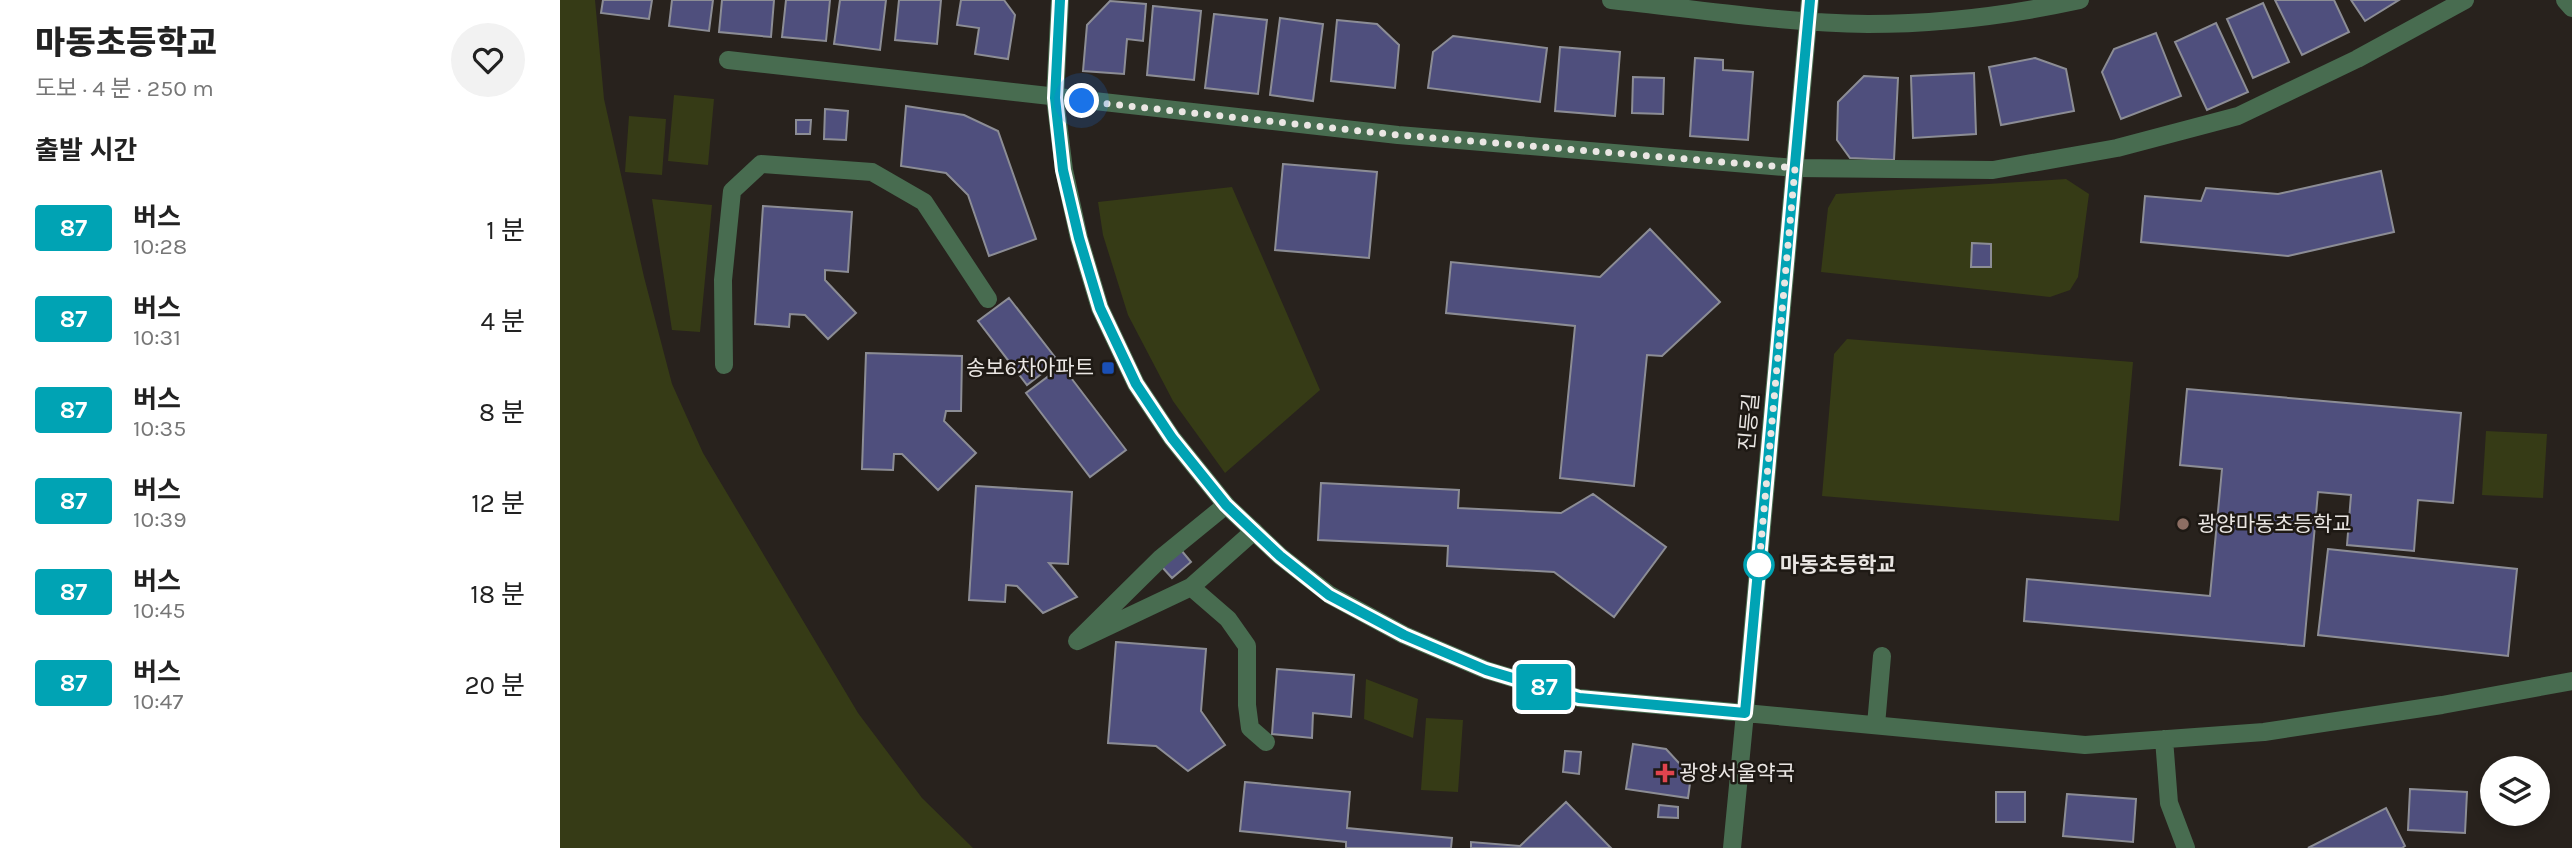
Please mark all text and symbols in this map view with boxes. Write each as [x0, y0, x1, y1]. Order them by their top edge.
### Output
button: heart [451, 23, 525, 97]
text: 마동초등학교 [35, 24, 217, 62]
text: 도보 · 4 분 · 250 m [35, 75, 214, 102]
your location [1064, 83, 1099, 118]
text: 출발 시간 [35, 135, 137, 166]
text: 버스 [133, 202, 181, 233]
text: 87 [60, 214, 87, 242]
text: 1 분 [486, 215, 525, 246]
text: 10:28 [133, 233, 187, 260]
text: 버스 [133, 293, 181, 324]
text: 87 [60, 305, 87, 333]
text: 4 분 [480, 306, 525, 337]
text: 10:31 [133, 324, 181, 351]
place label: 송보6차아파트 [966, 356, 1094, 380]
marker: 송보6차아파트 [1100, 360, 1116, 376]
text: 버스 [133, 384, 181, 415]
street label: 진등길 [1735, 392, 1763, 452]
text: 87 [60, 396, 87, 424]
text: 8 분 [479, 397, 525, 428]
text: 10:35 [133, 415, 186, 442]
text: 버스 [133, 475, 181, 506]
text: 87 [60, 487, 87, 515]
text: 12 분 [471, 488, 525, 519]
text: 10:39 [133, 506, 186, 533]
place label: 광양마동초등학교 [2197, 512, 2352, 536]
marker: 광양마동초등학교 [2175, 516, 2191, 532]
marker: 마동초등학교 [1744, 550, 1774, 580]
place label: 마동초등학교 [1780, 553, 1896, 577]
text: 버스 [133, 566, 181, 597]
text: 87 [60, 578, 87, 606]
text: 18 분 [470, 579, 525, 610]
text: 10:45 [133, 597, 185, 624]
text: 버스 [133, 657, 181, 688]
line badge: 87 [1513, 664, 1576, 710]
text: 87 [60, 669, 87, 697]
text: 20 분 [464, 670, 525, 701]
text: 87 [1530, 673, 1558, 701]
text: 10:47 [133, 688, 183, 715]
map controls [2480, 756, 2550, 826]
button: layers [2480, 756, 2550, 826]
place label: 광양서울약국 [1679, 761, 1795, 785]
marker: 광양서울약국 [1657, 765, 1673, 781]

